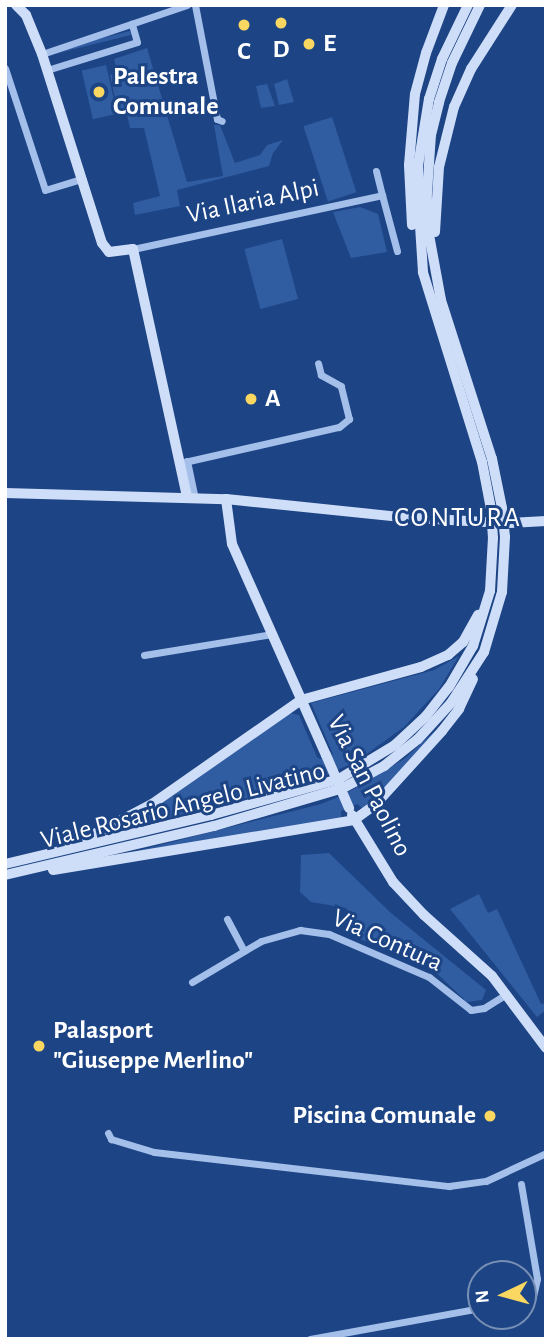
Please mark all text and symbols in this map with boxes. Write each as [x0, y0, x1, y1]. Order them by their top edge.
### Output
marker: D [273, 15, 289, 31]
marker: C [236, 17, 252, 33]
place label: E [323, 28, 336, 60]
place label: D [272, 34, 290, 66]
place label: C [237, 36, 251, 68]
marker: E [301, 36, 317, 52]
place label: Palestra Comunale [113, 61, 218, 122]
marker: Palestra Comunale [91, 84, 107, 100]
street label: Via Ilaria Alpi [184, 173, 322, 231]
place label: A [265, 383, 281, 415]
marker: A [243, 391, 259, 407]
district label: CONTURA [395, 501, 521, 535]
street label: Via San Paolino [320, 710, 418, 862]
street label: Viale Rosario Angelo Livatino [38, 756, 328, 856]
street label: Via Contura [327, 903, 447, 979]
place label: Palasport "Giuseppe Merlino" [53, 1015, 253, 1076]
marker: Palasport "Giuseppe Merlino" [31, 1038, 47, 1054]
place label: Piscina Comunale [292, 1100, 476, 1132]
marker: Piscina Comunale [482, 1108, 498, 1124]
north arrow [467, 1260, 537, 1330]
text: N [473, 1289, 493, 1304]

